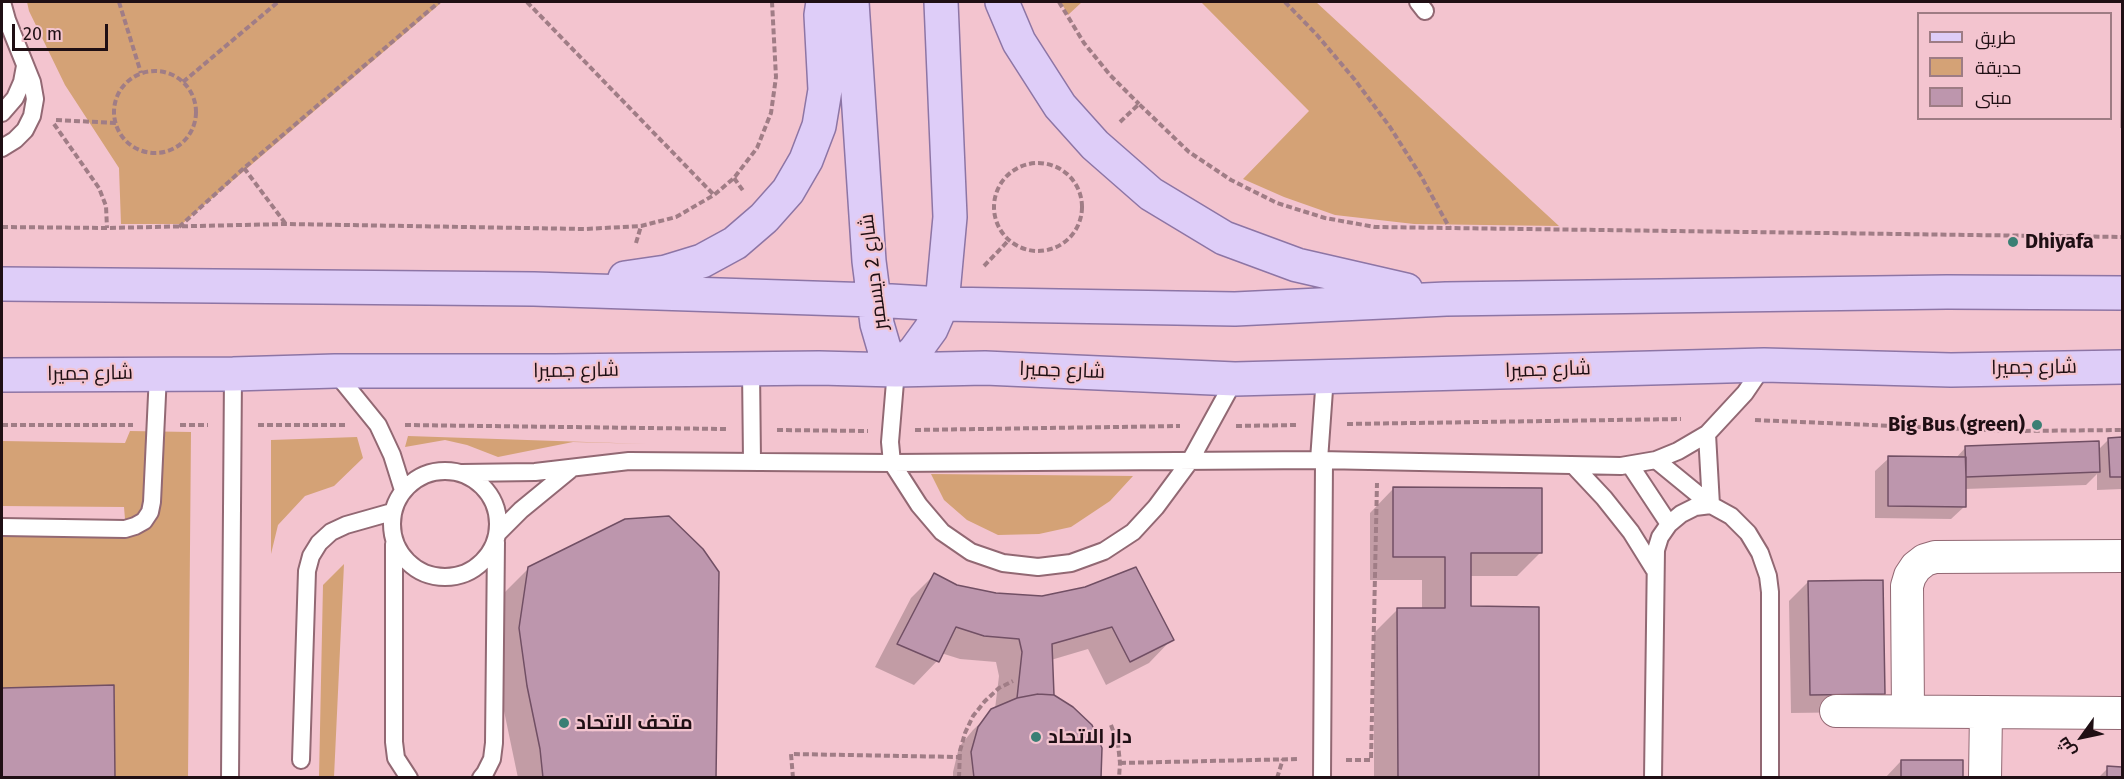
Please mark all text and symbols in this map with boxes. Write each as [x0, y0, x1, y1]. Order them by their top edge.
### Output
scale bar [15, 12, 111, 50]
legend [1917, 12, 2112, 120]
text: 20 m [23, 23, 62, 45]
text: طريق [1975, 27, 2016, 49]
text: حديقة [1975, 57, 2021, 79]
text: مبنى [1975, 87, 2012, 109]
street label: شارع 2 ديسمبر [855, 213, 893, 331]
place label: Dhiyafa [2025, 230, 2094, 254]
marker: Dhiyafa [2006, 235, 2020, 249]
street label: شارع جميرا [1991, 355, 2077, 381]
street label: شارع جميرا [1505, 357, 1591, 383]
street label: شارع جميرا [533, 358, 619, 384]
street label: شارع جميرا [1019, 358, 1105, 384]
street label: شارع جميرا [47, 361, 133, 387]
place label: Big Bus (green) [1888, 413, 2025, 437]
marker: Big Bus (green) [2030, 418, 2044, 432]
north arrow [2052, 707, 2112, 767]
place label: متحف الاتحاد [576, 711, 693, 735]
marker: متحف الاتحاد [557, 716, 571, 730]
place label: دار الاتحاد [1048, 725, 1132, 749]
marker: دار الاتحاد [1029, 730, 1043, 744]
text: ش [2053, 733, 2080, 761]

